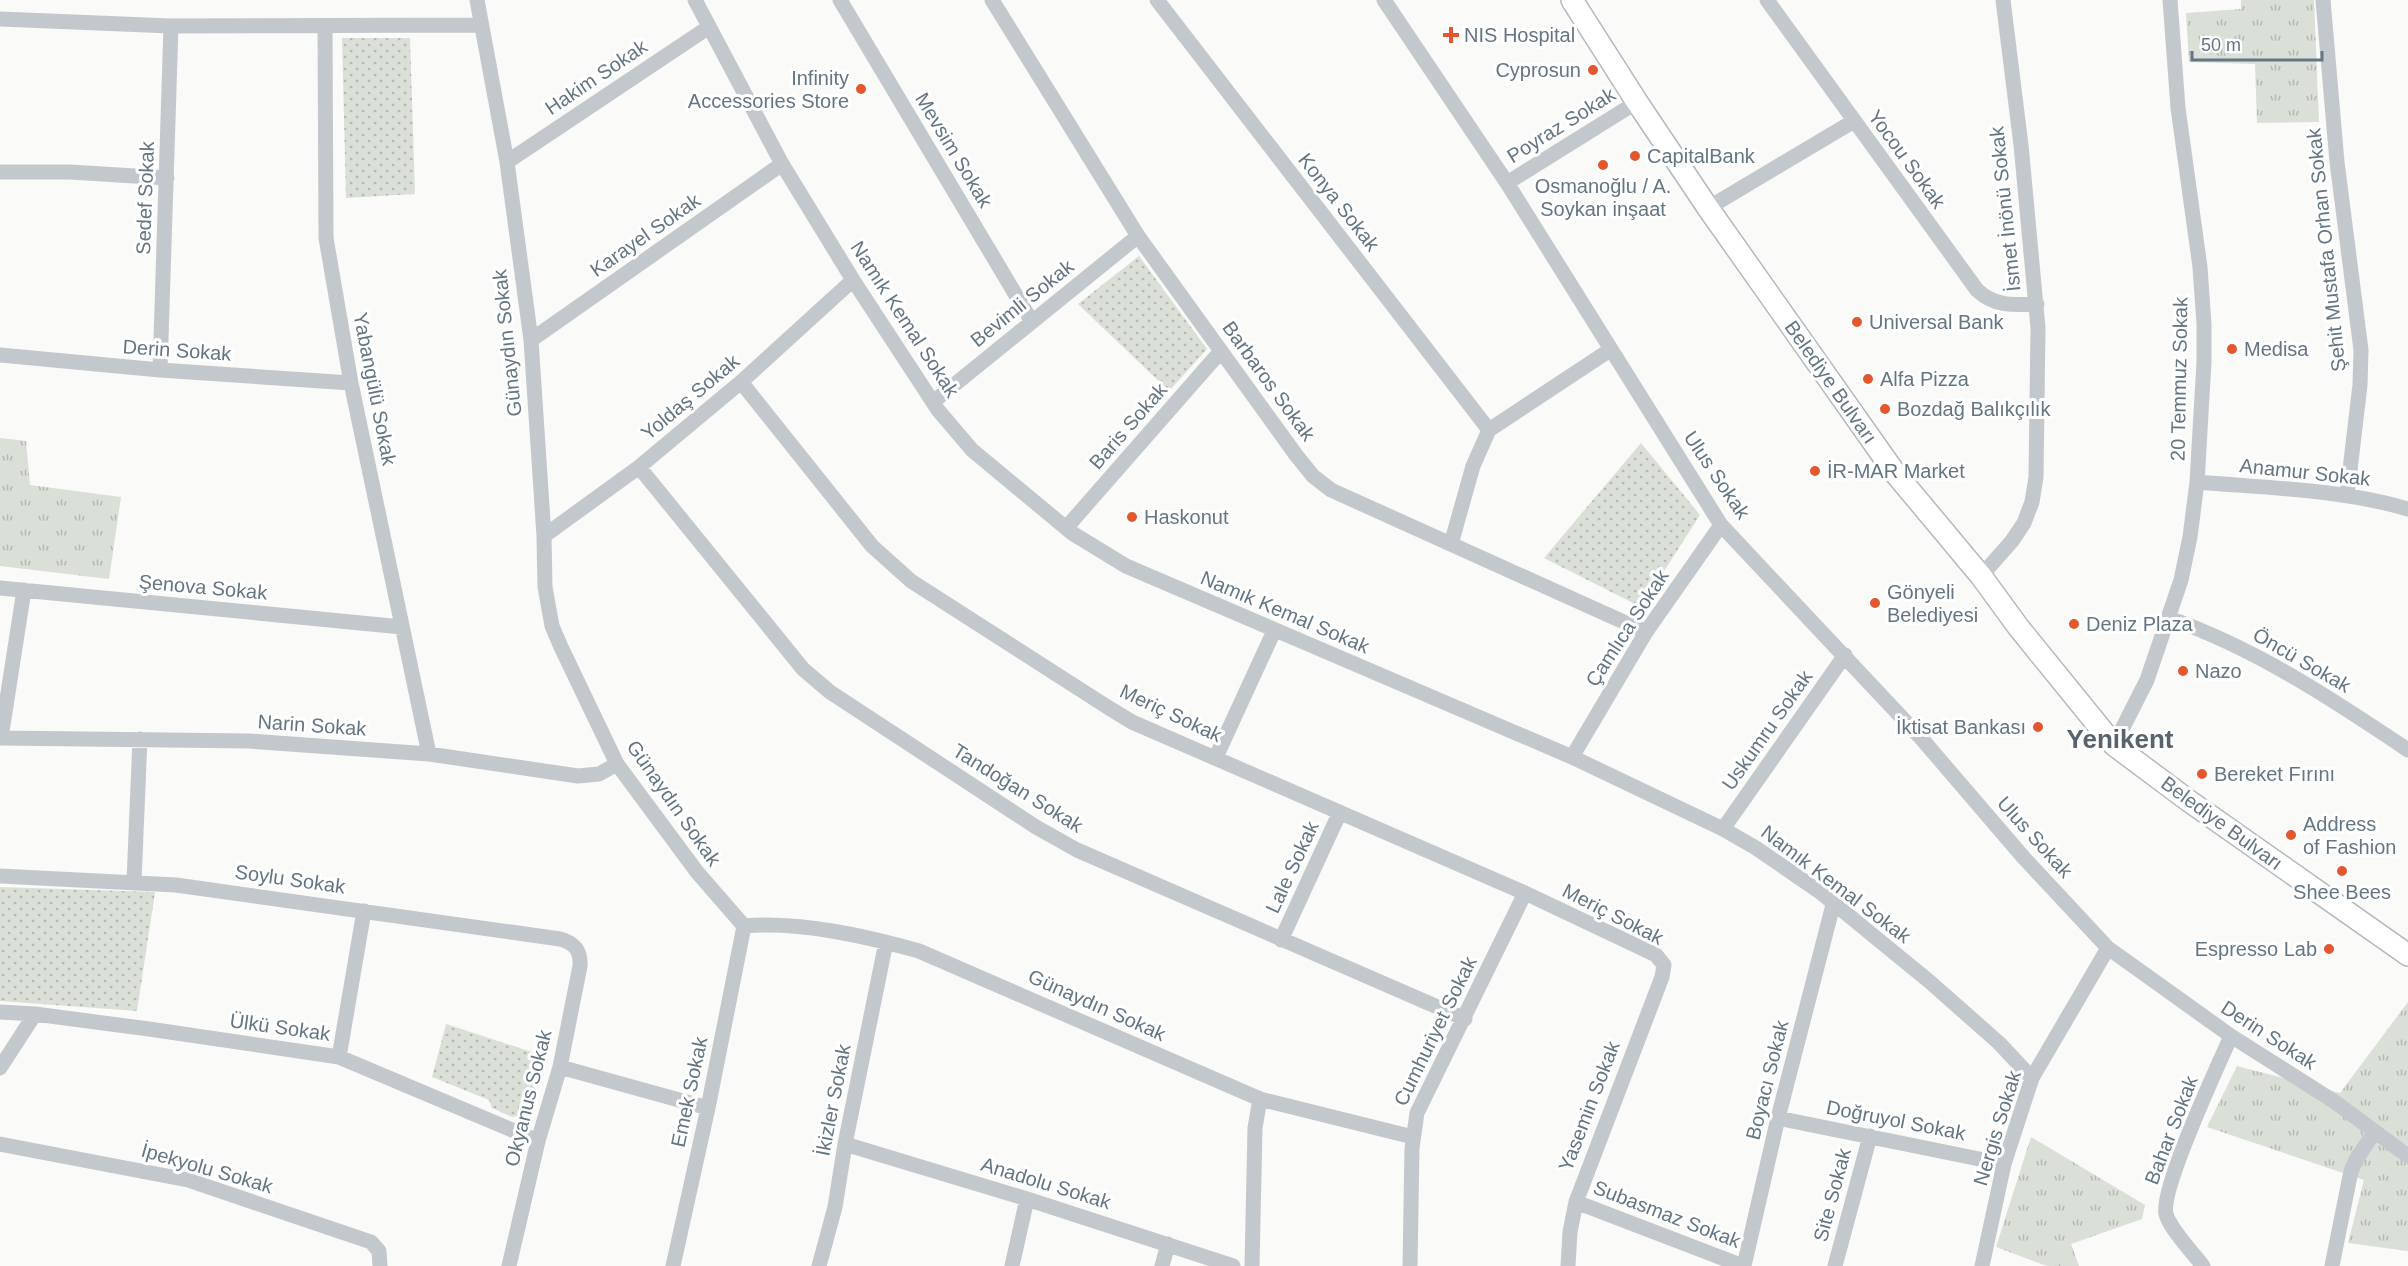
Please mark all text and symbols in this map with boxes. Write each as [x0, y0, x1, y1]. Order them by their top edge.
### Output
place label: NIS Hospital [1464, 24, 1575, 46]
scale bar [2192, 24, 2322, 62]
marker: NIS Hospital [1442, 26, 1460, 44]
street label: Hakim Sokak [541, 34, 652, 119]
text: 50 m [2201, 35, 2241, 55]
place label: Cyprosun [1495, 59, 1581, 81]
marker: Cyprosun [1586, 63, 1600, 77]
place label: Infinity Accessories Store [688, 67, 849, 112]
marker: Infinity Accessories Store [854, 82, 868, 96]
street label: Poyraz Sokak [1503, 82, 1620, 167]
street label: Mevsim Sokak [911, 89, 997, 212]
street label: Yocou Sokak [1864, 106, 1951, 213]
street label: İsmet İnönü Sokak [1985, 124, 2025, 293]
street label: Şehit Mustafa Orhan Sokak [2302, 126, 2350, 373]
street label: Sedef Sokak [132, 140, 158, 255]
place label: CapitalBank [1647, 145, 1756, 167]
street label: Konya Sokak [1294, 149, 1385, 256]
marker: CapitalBank [1628, 149, 1642, 163]
marker: Osmanoğlu / A. Soykan inşaat [1596, 158, 1610, 172]
place label: Osmanoğlu / A. Soykan inşaat [1535, 175, 1671, 220]
street label: Karayel Sokak [586, 188, 705, 281]
street label: Namık Kemal Sokak [846, 237, 964, 402]
street label: Bevimli Sokak [966, 254, 1078, 351]
street label: Günaydın Sokak [488, 267, 526, 418]
street label: 20 Temmuz Sokak [2167, 296, 2191, 461]
street label: Yabangülü Sokak [349, 311, 401, 468]
place label: Universal Bank [1869, 311, 2005, 333]
marker: Universal Bank [1850, 315, 1864, 329]
street label: Belediye Bulvarı [1781, 316, 1881, 448]
street label: Barbaros Sokak [1218, 317, 1320, 446]
street label: Derin Sokak [122, 335, 233, 365]
place label: Medisa [2244, 338, 2309, 360]
marker: Medisa [2225, 342, 2239, 356]
street label: Yoldaş Sokak [637, 349, 744, 444]
place label: Alfa Pizza [1880, 368, 1970, 390]
marker: Alfa Pizza [1861, 372, 1875, 386]
street label: Baris Sokak [1085, 378, 1172, 473]
place label: Bozdağ Balıkçılık [1897, 398, 2051, 420]
marker: Bozdağ Balıkçılık [1878, 402, 1892, 416]
street label: Ulus Sokak [1680, 427, 1755, 524]
street label: Anamur Sokak [2239, 454, 2372, 490]
place label: İR-MAR Market [1827, 460, 1965, 482]
marker: İR-MAR Market [1808, 464, 1822, 478]
place label: Haskonut [1144, 506, 1229, 528]
marker: Haskonut [1125, 510, 1139, 524]
street label: Çamlıca Sokak [1581, 565, 1673, 690]
street label: Namık Kemal Sokak [1197, 566, 1374, 658]
street label: Şenova Sokak [138, 570, 269, 604]
place label: Gönyeli Belediyesi [1887, 581, 1978, 626]
marker: Gönyeli Belediyesi [1868, 596, 1882, 610]
place label: Deniz Plaza [2086, 613, 2194, 635]
marker: Deniz Plaza [2067, 617, 2081, 631]
street label: Öncü Sokak [2249, 623, 2356, 697]
place label: Nazo [2195, 660, 2242, 682]
marker: Nazo [2176, 664, 2190, 678]
street label: Uskumru Sokak [1718, 665, 1817, 794]
street label: Meriç Sokak [1116, 680, 1226, 747]
street label: Narin Sokak [257, 710, 368, 740]
place label: İktisat Bankası [1896, 716, 2026, 738]
marker: İktisat Bankası [2031, 720, 2045, 734]
district label: Yenikent [2067, 724, 2174, 754]
street label: Günaydın Sokak [623, 736, 726, 871]
street label: Tandoğan Sokak [949, 739, 1088, 837]
place label: Bereket Fırını [2214, 763, 2335, 785]
marker: Bereket Fırını [2195, 767, 2209, 781]
street label: Belediye Bulvarı [2157, 772, 2287, 874]
street label: Ulus Sokak [1993, 792, 2078, 883]
place label: Address of Fashion [2303, 813, 2396, 858]
street label: Lale Sokak [1261, 817, 1323, 916]
street label: Namık Kemal Sokak [1757, 821, 1916, 948]
marker: Address of Fashion [2284, 828, 2298, 842]
street label: Soylu Sokak [233, 860, 348, 898]
marker: Shee Bees [2335, 864, 2349, 878]
street label: Meriç Sokak [1559, 879, 1668, 949]
place label: Shee Bees [2293, 881, 2391, 903]
place label: Espresso Lab [2195, 938, 2317, 960]
marker: Espresso Lab [2322, 942, 2336, 956]
street label: Cumhuriyet Sokak [1389, 952, 1481, 1109]
street label: Günaydın Sokak [1025, 965, 1170, 1046]
street label: Derin Sokak [2217, 996, 2322, 1074]
street label: Ülkü Sokak [228, 1009, 333, 1045]
street label: Boyacı Sokak [1742, 1017, 1793, 1142]
street label: Okyanus Sokak [500, 1026, 556, 1169]
street label: Emek Sokak [667, 1034, 712, 1149]
street label: Yasemin Sokak [1554, 1037, 1624, 1174]
street label: İkizler Sokak [811, 1041, 855, 1158]
street label: Nergis Sokak [1969, 1067, 2025, 1188]
street label: Bahar Sokak [2140, 1072, 2202, 1187]
street label: Doğruyol Sokak [1825, 1096, 1968, 1144]
street label: İpekyolu Sokak [139, 1139, 276, 1198]
street label: Site Sokak [1809, 1145, 1855, 1244]
street label: Anadolu Sokak [978, 1153, 1115, 1213]
street label: Subasmaz Sokak [1590, 1176, 1745, 1253]

